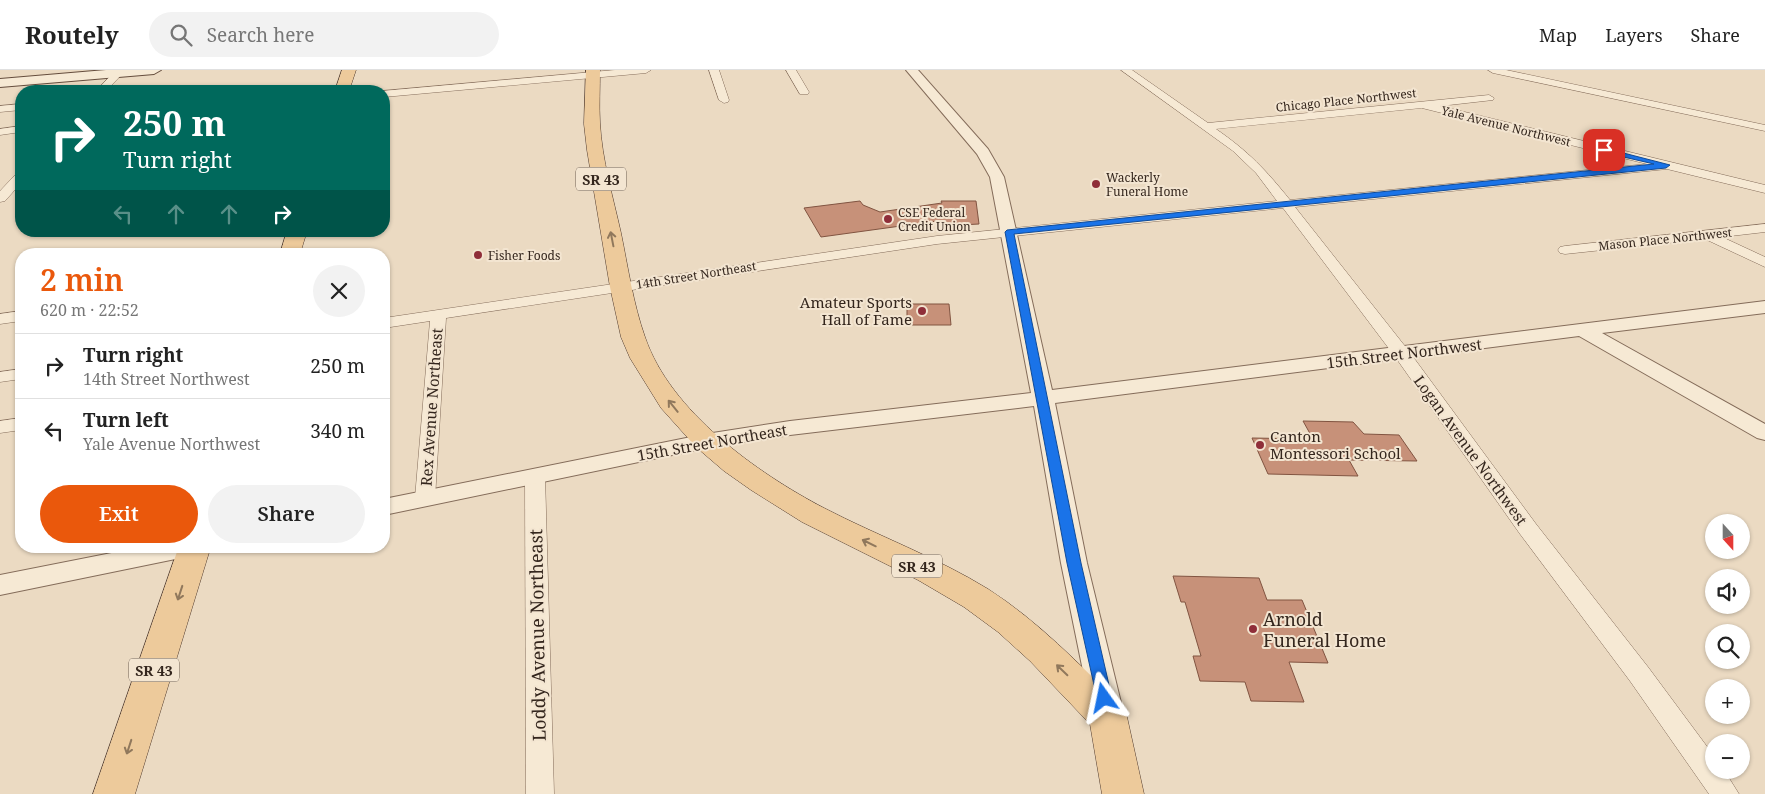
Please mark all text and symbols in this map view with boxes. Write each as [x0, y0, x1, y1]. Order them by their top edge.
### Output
search box [149, 12, 499, 57]
text: Routely [25, 18, 119, 51]
icon: search [167, 21, 195, 49]
text: Search here [207, 22, 314, 48]
text: Map [1539, 23, 1577, 47]
text: Layers [1605, 23, 1663, 47]
text: Share [1691, 23, 1740, 47]
street label: Chicago Place Northwest [1275, 84, 1417, 116]
text: 250 m [123, 99, 226, 146]
street label: Yale Avenue Northwest [1439, 101, 1572, 150]
icon: right [40, 105, 105, 170]
pin [1583, 129, 1625, 171]
icon: arrive [1590, 136, 1618, 164]
text: Turn right [123, 144, 232, 174]
road number: SR 43 [576, 168, 626, 190]
place label: Wackerly Funeral Home [1106, 169, 1188, 200]
marker: Wackerly Funeral Home [1090, 178, 1102, 190]
icon: left [109, 200, 137, 228]
icon: ahead [162, 200, 190, 228]
icon: ahead [215, 200, 243, 228]
icon: right [268, 200, 296, 228]
place label: CSE Federal Credit Union [898, 204, 971, 235]
marker: CSE Federal Credit Union [882, 213, 894, 225]
street label: Mason Place Northwest [1597, 224, 1733, 254]
one-way arrow [607, 231, 617, 247]
place label: Fisher Foods [488, 247, 560, 264]
marker: Fisher Foods [472, 249, 484, 261]
street label: 14th Street Northeast [635, 257, 757, 293]
text: 2 min [40, 259, 124, 300]
button: close [313, 265, 365, 317]
place label: Amateur Sports Hall of Fame [800, 292, 912, 329]
text: 620 m · 22:52 [40, 299, 139, 321]
marker: Amateur Sports Hall of Fame [916, 305, 928, 317]
street label: Rex Avenue Northeast [415, 327, 447, 487]
street label: 15th Street Northwest [1325, 334, 1483, 372]
text: Turn right [83, 342, 183, 368]
icon: right [40, 352, 68, 380]
text: 250 m [310, 353, 365, 379]
text: 14th Street Northwest [83, 368, 250, 390]
street label: Logan Avenue Northwest [1410, 371, 1532, 529]
one-way arrow [668, 399, 679, 412]
text: Turn left [83, 407, 169, 433]
icon: left [40, 417, 68, 445]
text: 340 m [310, 418, 365, 444]
street label: 15th Street Northeast [636, 419, 788, 465]
place label: Canton Montessori School [1270, 426, 1401, 463]
text: Yale Avenue Northwest [83, 433, 260, 455]
marker: Canton Montessori School [1254, 439, 1266, 451]
button: Exit [40, 485, 198, 543]
button: Share [208, 485, 365, 543]
north arrow [1705, 514, 1750, 559]
map controls [1705, 514, 1750, 779]
street label: Loddy Avenue Northeast [523, 529, 551, 741]
one-way arrow [862, 537, 877, 547]
road number: SR 43 [892, 554, 942, 578]
button: sound [1705, 569, 1750, 614]
one-way arrow [174, 584, 184, 600]
place label: Arnold Funeral Home [1263, 607, 1386, 652]
marker: Arnold Funeral Home [1247, 623, 1259, 635]
button: search [1705, 624, 1750, 669]
road number: SR 43 [129, 658, 179, 682]
one-way arrow [1056, 664, 1068, 676]
position arrow [1077, 671, 1129, 723]
button: + [1705, 679, 1750, 724]
button: − [1705, 734, 1750, 779]
one-way arrow [124, 739, 133, 754]

